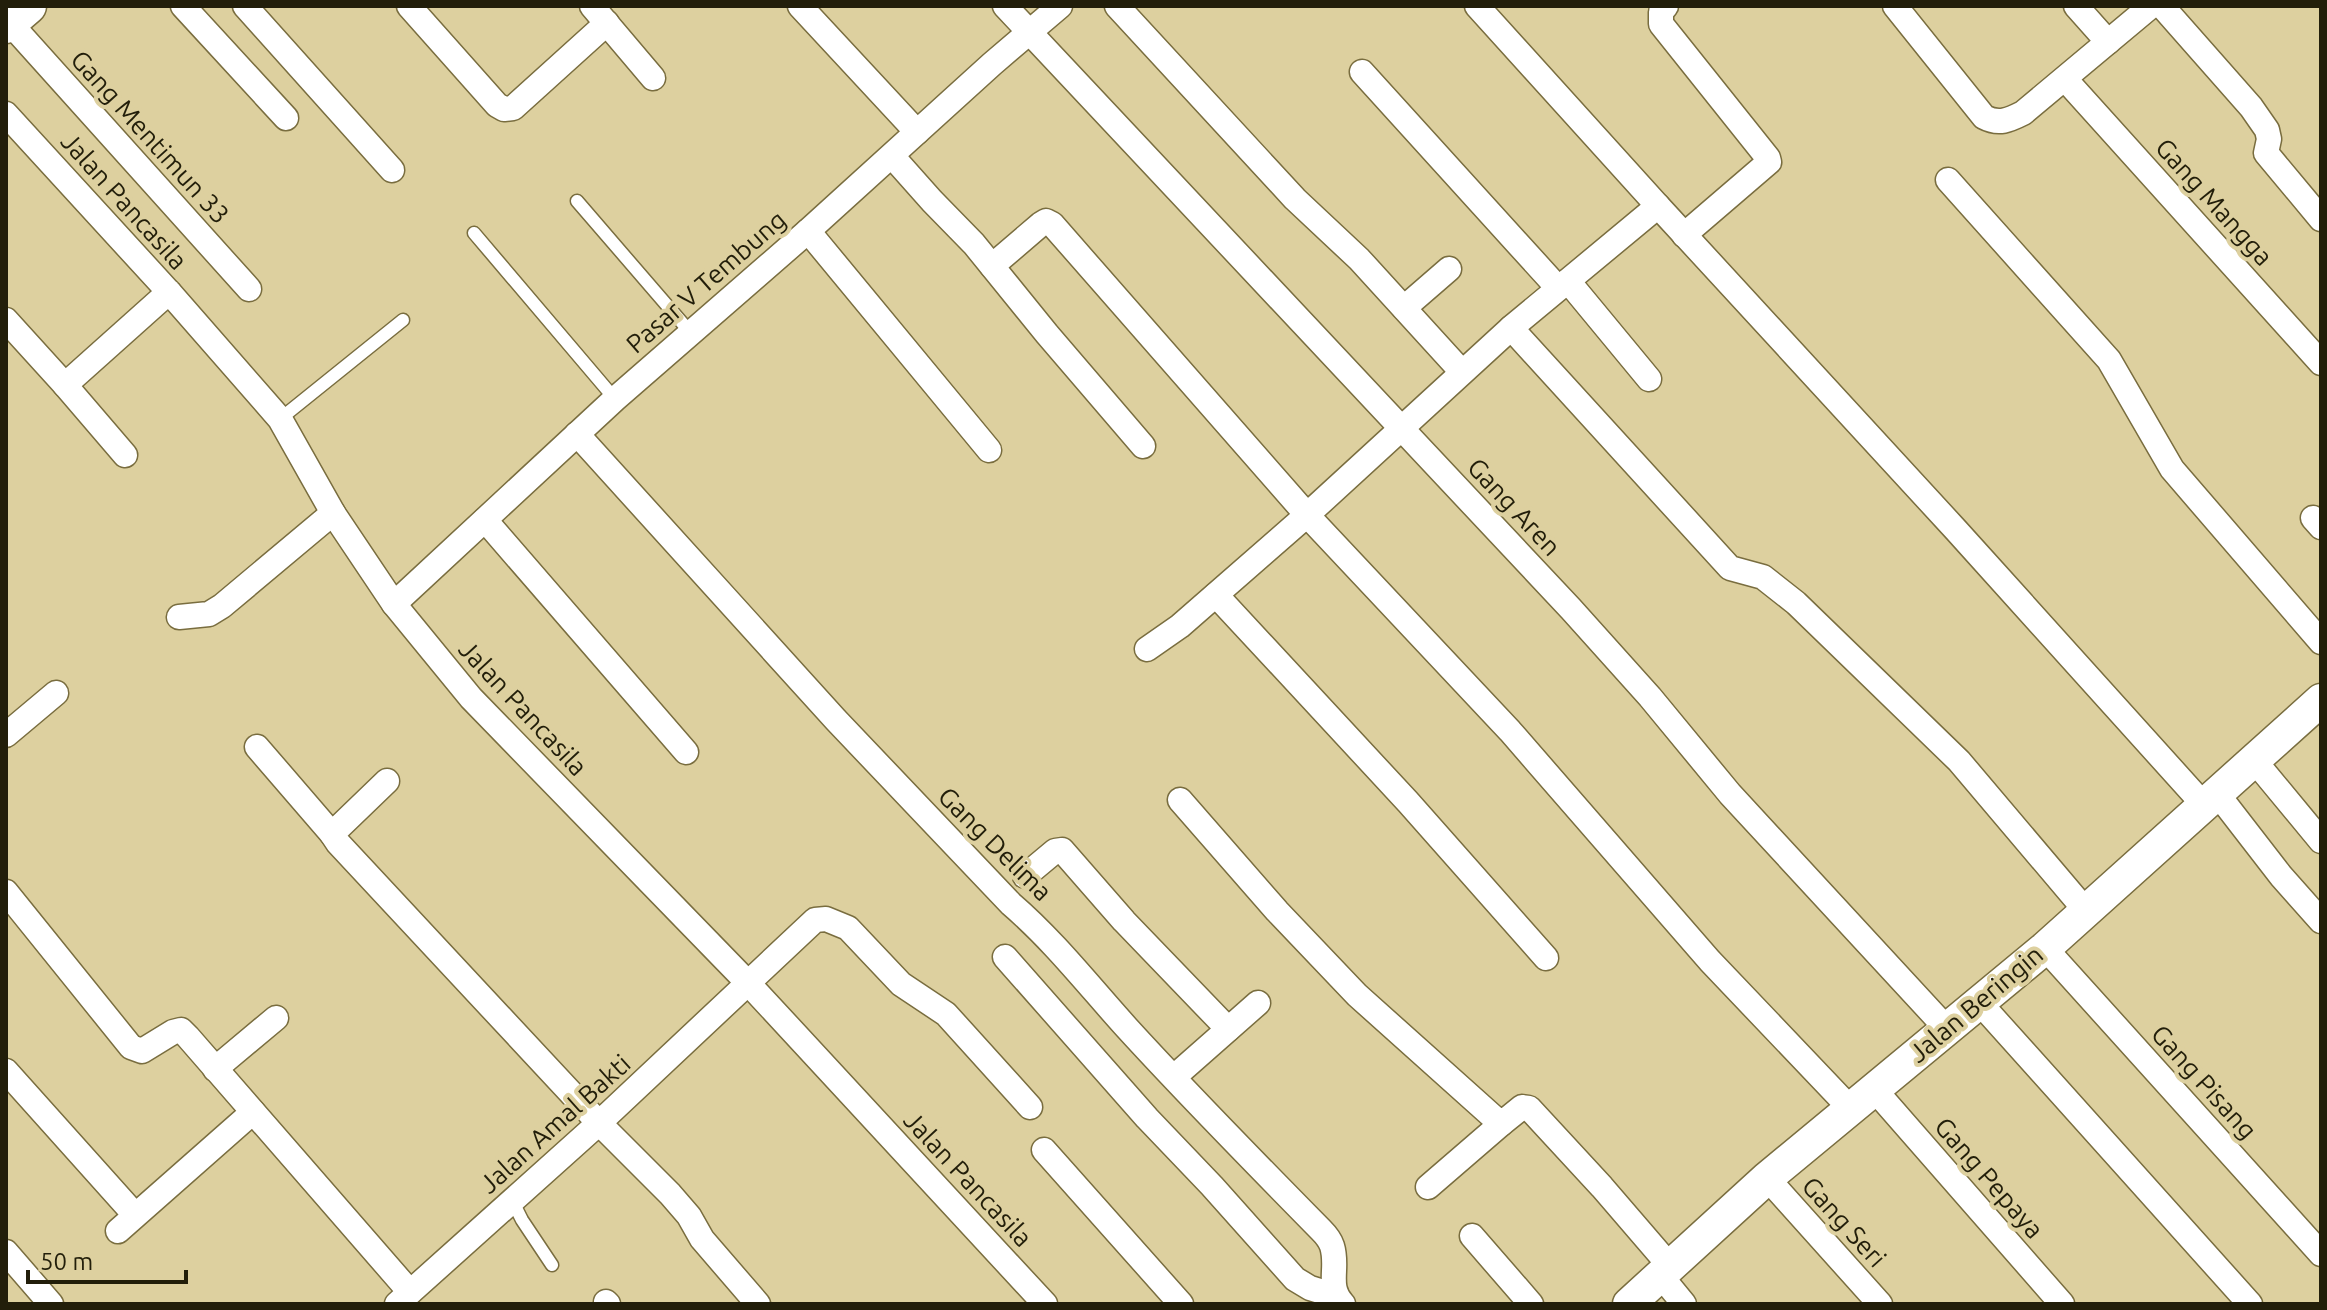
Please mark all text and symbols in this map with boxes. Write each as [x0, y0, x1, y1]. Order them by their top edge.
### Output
street label: Gang Mentimun 33 [65, 44, 235, 229]
street label: Jalan Pancasila [55, 126, 193, 275]
street label: Gang Mangga [2150, 132, 2279, 271]
street label: Pasar V Tembung [620, 205, 791, 359]
street label: Gang Aren [1462, 452, 1567, 561]
street label: Jalan Pancasila [453, 634, 593, 781]
street label: Gang Delima [933, 781, 1058, 906]
street label: Jalan Beringin [1903, 939, 2048, 1068]
street label: Gang Pisang [2146, 1019, 2263, 1144]
street label: Jalan Amal Bakti [474, 1049, 636, 1199]
street label: Jalan Pancasila [898, 1105, 1038, 1252]
street label: Gang Pepaya [1929, 1111, 2050, 1244]
street label: Gang Seri [1797, 1171, 1892, 1272]
scale bar [28, 1234, 186, 1284]
text: 50 m [40, 1248, 93, 1275]

